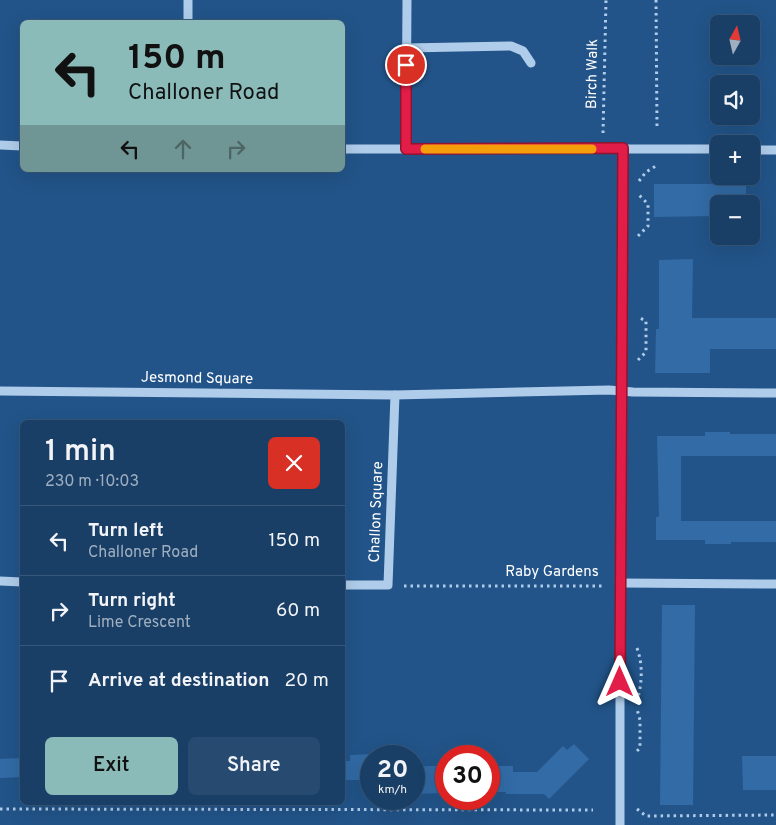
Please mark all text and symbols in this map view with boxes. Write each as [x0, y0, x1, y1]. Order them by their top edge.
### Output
north arrow [710, 15, 760, 65]
map controls [710, 15, 760, 245]
text: 150 m [128, 37, 226, 81]
street label: Birch Walk [583, 39, 603, 109]
icon: left [45, 40, 110, 105]
pin [385, 44, 427, 86]
icon: arrive [392, 51, 420, 79]
button: sound [710, 75, 760, 125]
text: Challoner Road [128, 80, 279, 107]
icon: left [116, 135, 144, 163]
icon: ahead [169, 135, 197, 163]
icon: right [222, 135, 250, 163]
button: + [710, 135, 760, 185]
button: − [710, 195, 760, 245]
street label: Jesmond Square [141, 369, 253, 389]
text: 1 min [45, 434, 116, 471]
button: close [268, 437, 320, 489]
street label: Challon Square [366, 461, 388, 563]
text: 230 m · 10:03 [45, 472, 139, 492]
text: Turn left [88, 519, 164, 543]
icon: left [45, 527, 73, 555]
text: 150 m [268, 529, 320, 553]
text: Challoner Road [88, 543, 198, 563]
street label: Raby Gardens [505, 563, 599, 582]
text: Turn right [88, 589, 176, 613]
icon: right [45, 597, 73, 625]
text: 60 m [276, 599, 320, 623]
text: Lime Crescent [88, 613, 191, 633]
position arrow [593, 655, 645, 707]
icon: arrive [45, 667, 73, 695]
text: Arrive at destination [88, 669, 269, 693]
text: 20 m [284, 669, 329, 693]
button: Exit [45, 737, 178, 795]
button: Share [188, 737, 320, 795]
speed limit sign: 30 [435, 745, 500, 810]
text: 20 [377, 755, 408, 787]
text: km/h [378, 782, 407, 798]

